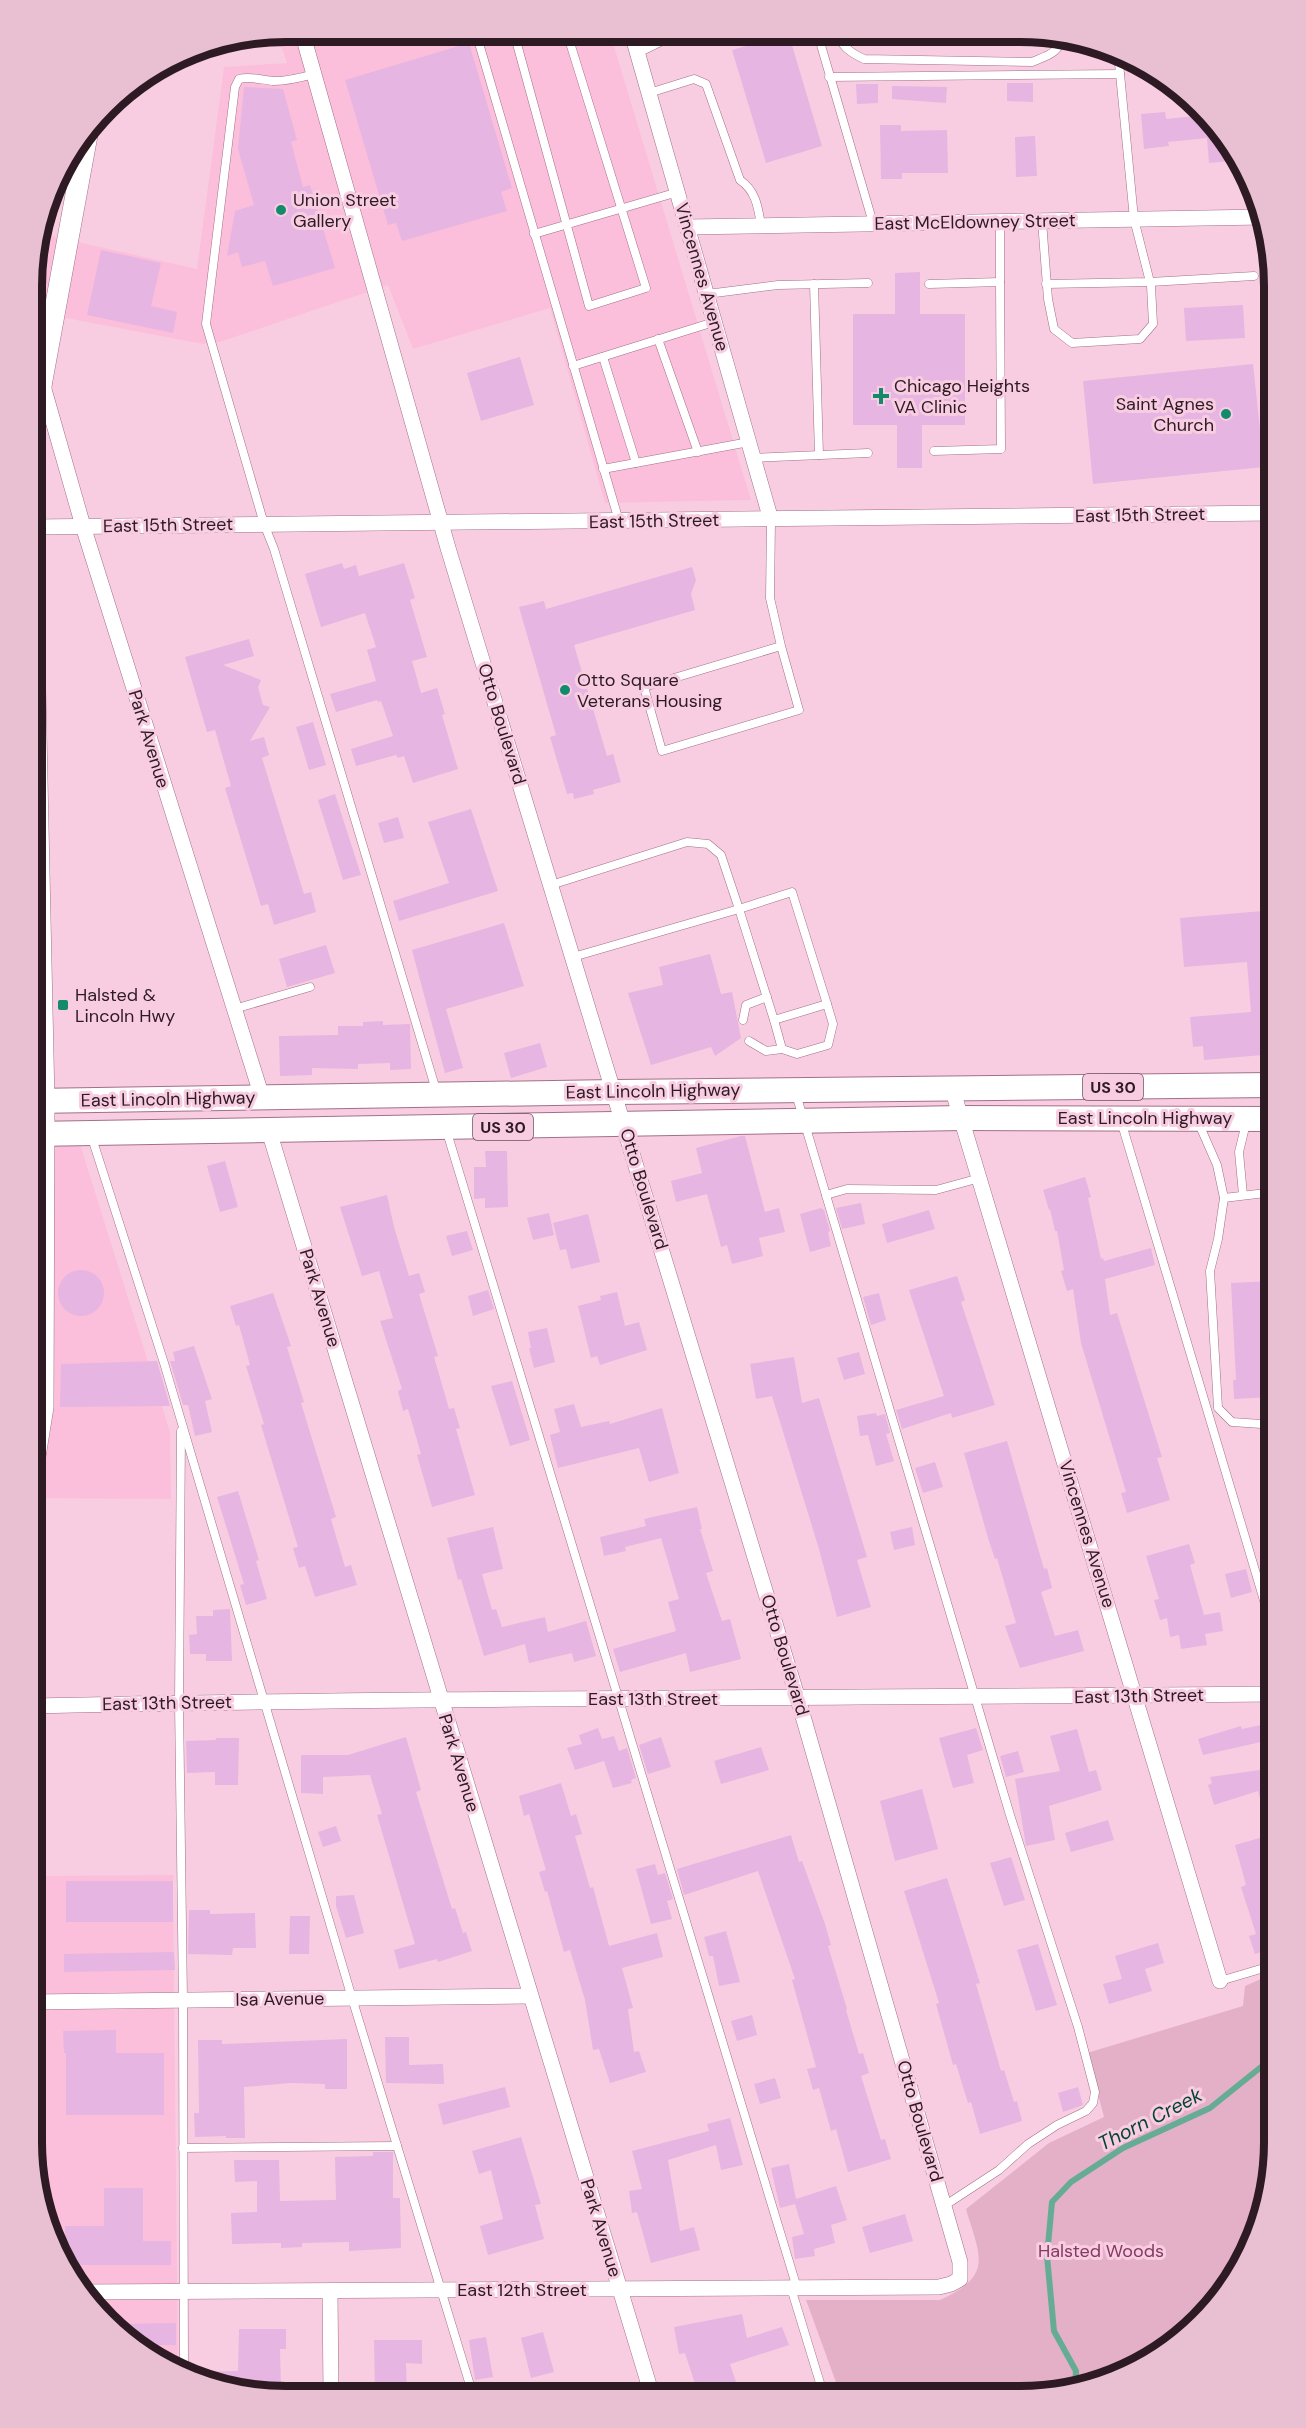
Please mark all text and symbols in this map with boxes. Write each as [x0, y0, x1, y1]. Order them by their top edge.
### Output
place label: Union Street Gallery [293, 188, 396, 233]
street label: Vincennes Avenue [669, 200, 735, 354]
marker: Union Street Gallery [274, 203, 288, 217]
street label: East McEldowney Street [874, 208, 1076, 236]
place label: Chicago Heights VA Clinic [894, 374, 1030, 419]
marker: Chicago Heights VA Clinic [872, 387, 890, 405]
place label: Saint Agnes Church [1116, 392, 1214, 437]
marker: Saint Agnes Church [1219, 407, 1233, 421]
street label: East 15th Street [1075, 502, 1205, 528]
street label: East 15th Street [589, 508, 719, 534]
street label: East 15th Street [103, 512, 233, 538]
street label: Otto Boulevard [472, 661, 532, 787]
place label: Otto Square Veterans Housing [577, 668, 722, 713]
marker: Otto Square Veterans Housing [558, 683, 572, 697]
street label: Park Avenue [123, 687, 175, 791]
place label: Halsted & Lincoln Hwy [75, 983, 175, 1028]
marker: Halsted & Lincoln Hwy [56, 998, 70, 1012]
road number: US 30 [1083, 1074, 1143, 1100]
street label: East Lincoln Highway [565, 1077, 741, 1105]
street label: East Lincoln Highway [80, 1085, 256, 1113]
street label: East Lincoln Highway [1058, 1106, 1232, 1130]
road number: US 30 [473, 1114, 533, 1140]
street label: Otto Boulevard [614, 1126, 674, 1252]
street label: Park Avenue [294, 1246, 346, 1350]
street label: Vincennes Avenue [1053, 1457, 1121, 1611]
street label: Otto Boulevard [755, 1592, 815, 1718]
street label: East 13th Street [1074, 1683, 1204, 1709]
street label: East 13th Street [588, 1687, 718, 1711]
street label: East 13th Street [102, 1690, 232, 1716]
street label: Park Avenue [433, 1711, 485, 1815]
street label: Isa Avenue [235, 1986, 325, 2012]
street label: Otto Boulevard [891, 2057, 949, 2185]
water label: Thorn Creek [1093, 2081, 1207, 2156]
street label: Park Avenue [575, 2176, 627, 2280]
park label: Halsted Woods [1038, 2239, 1164, 2263]
street label: East 12th Street [457, 2278, 587, 2302]

